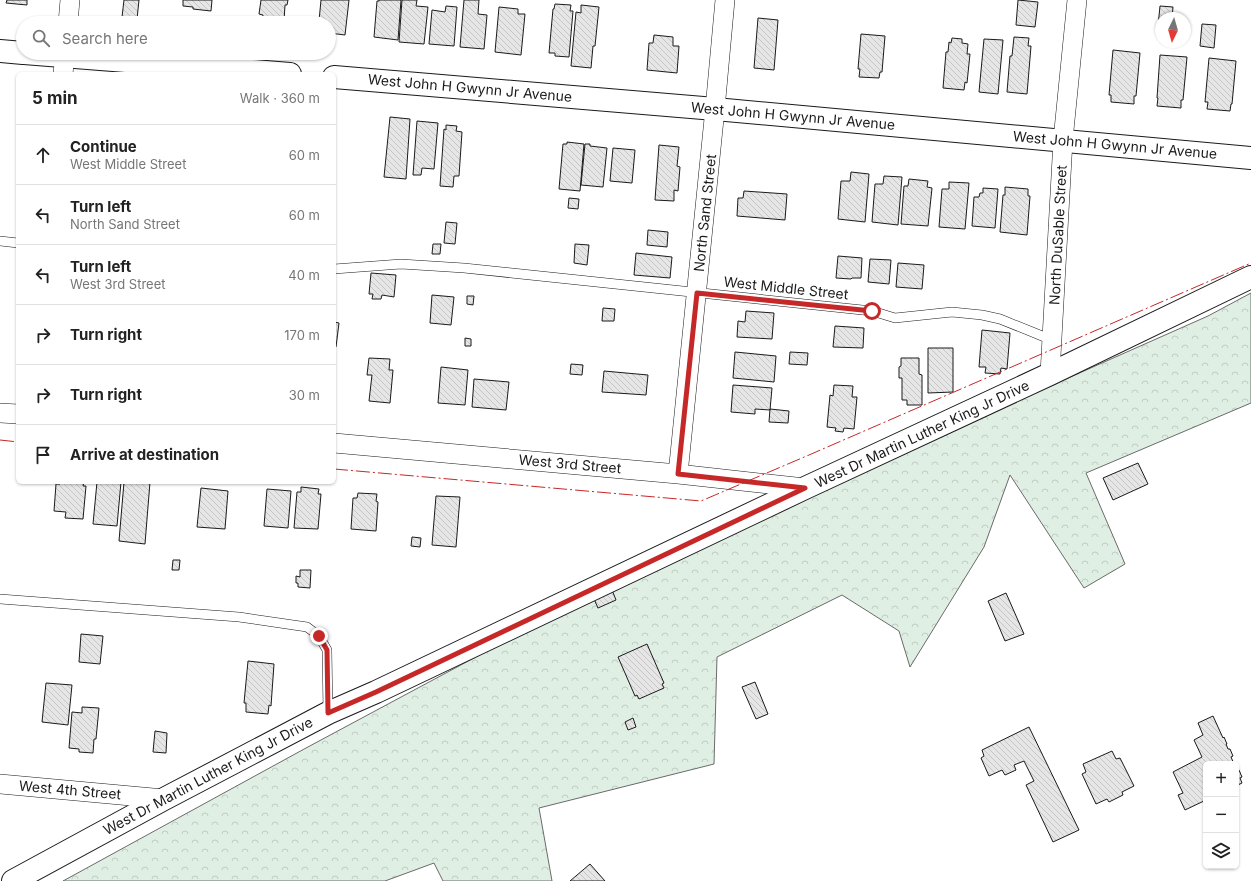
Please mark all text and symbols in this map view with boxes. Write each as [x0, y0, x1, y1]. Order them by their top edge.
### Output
north arrow [1155, 12, 1191, 48]
search box [16, 16, 336, 60]
icon: search [30, 27, 52, 49]
text: Search here [62, 29, 148, 48]
street label: West John H Gwynn Jr Avenue [367, 70, 573, 105]
text: 5 min [32, 88, 78, 108]
text: Walk · 360 m [240, 90, 320, 106]
street label: West John H Gwynn Jr Avenue [690, 98, 896, 133]
street label: West John H Gwynn Jr Avenue [1012, 127, 1218, 162]
text: Continue [70, 137, 137, 156]
icon: ahead [32, 144, 54, 166]
text: 60 m [289, 147, 320, 163]
street label: North Sand Street [690, 153, 719, 273]
text: West Middle Street [70, 156, 186, 172]
street label: North DuSable Street [1045, 164, 1070, 305]
text: Turn left [70, 197, 131, 216]
icon: left [32, 204, 54, 226]
text: 60 m [289, 207, 320, 223]
text: North Sand Street [70, 216, 180, 232]
text: Turn left [70, 257, 131, 276]
icon: left [32, 264, 54, 286]
text: 40 m [288, 267, 320, 283]
street label: West Middle Street [723, 272, 850, 303]
text: West 3rd Street [70, 276, 166, 292]
route start [863, 302, 881, 320]
icon: right [32, 324, 54, 346]
text: Turn right [70, 325, 142, 344]
text: 170 m [284, 327, 320, 343]
street label: West Dr Martin Luther King Jr Drive [812, 376, 1032, 491]
icon: right [32, 384, 54, 406]
text: Turn right [70, 385, 142, 404]
text: 30 m [289, 387, 320, 403]
icon: arrive [32, 444, 54, 466]
text: Arrive at destination [70, 445, 219, 464]
street label: West 3rd Street [518, 451, 622, 476]
route end [310, 627, 328, 645]
street label: West Dr Martin Luther King Jr Drive [100, 713, 315, 838]
map controls [1203, 761, 1239, 869]
button: + [1203, 761, 1239, 797]
street label: West 4th Street [18, 777, 122, 802]
button: − [1203, 797, 1239, 833]
button: layers [1203, 833, 1239, 869]

